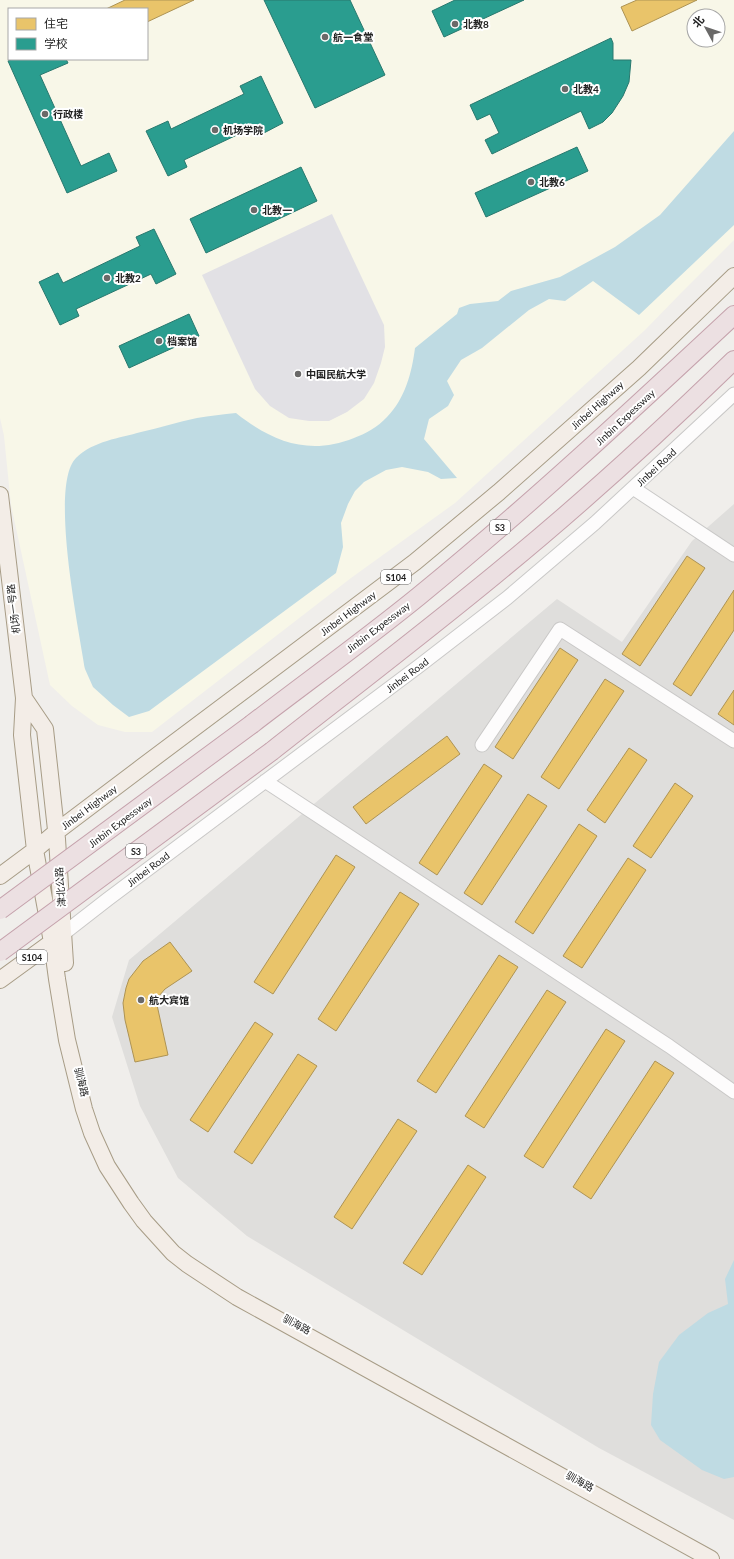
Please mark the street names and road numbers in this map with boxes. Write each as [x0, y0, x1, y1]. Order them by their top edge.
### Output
street label: Jinbei Highway [568, 378, 626, 432]
street label: Jinbin Expessway [593, 386, 658, 447]
street label: Jinbei Road [634, 446, 678, 488]
road number: S3 [490, 520, 510, 534]
road number: S104 [381, 570, 411, 584]
street label: 机场一号路 [4, 583, 22, 635]
street label: Jinbei Highway [318, 588, 379, 638]
street label: Jinbin Expessway [344, 599, 413, 655]
street label: Jinbei Road [383, 655, 431, 695]
street label: Jinbei Highway [59, 782, 120, 832]
street label: Jinbin Expessway [86, 794, 155, 850]
road number: S3 [126, 844, 146, 858]
street label: Jinbei Road [124, 849, 172, 889]
street label: 津北公路 [53, 867, 67, 907]
road number: S104 [17, 950, 47, 964]
street label: 驯海路 [73, 1066, 91, 1098]
street label: 驯海路 [281, 1312, 313, 1336]
street label: 驯海路 [564, 1468, 596, 1494]

